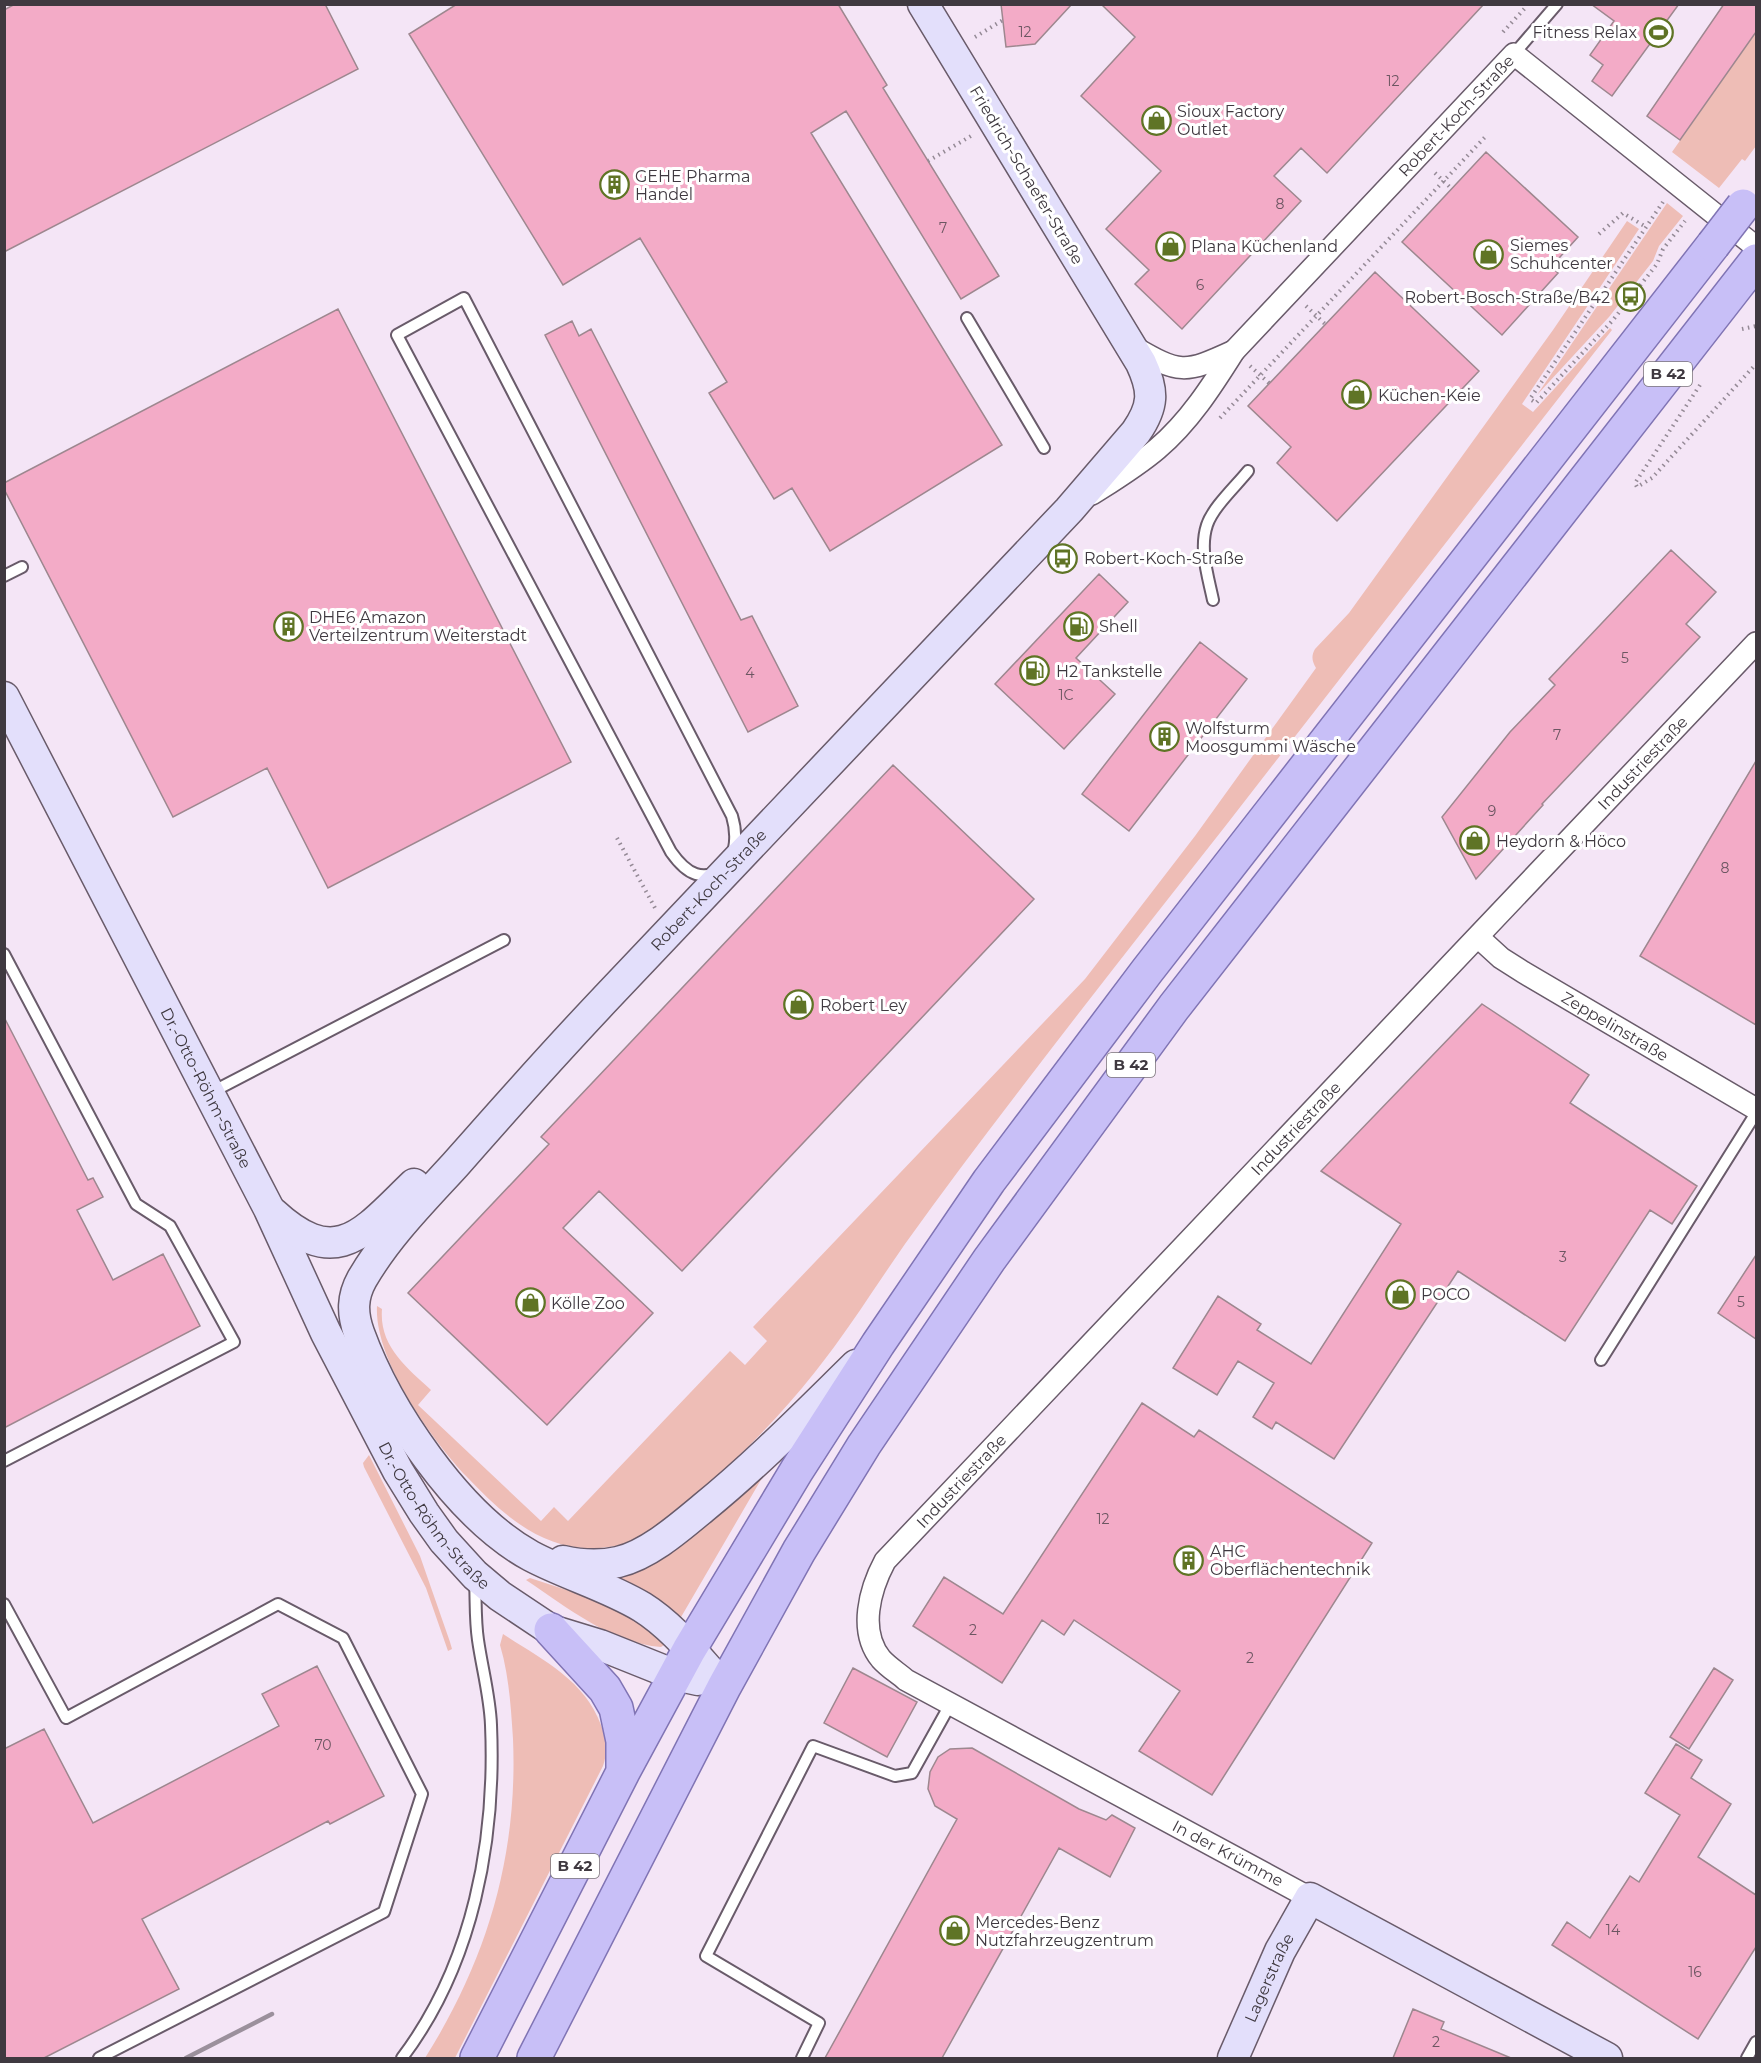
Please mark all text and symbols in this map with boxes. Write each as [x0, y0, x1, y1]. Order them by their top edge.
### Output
sports icon: Fitness Relax [1642, 16, 1674, 48]
house number: 12 [1018, 23, 1032, 41]
place label: Fitness Relax [1532, 23, 1637, 42]
street label: Robert-Koch-Straße [1395, 51, 1518, 180]
house number: 12 [1386, 72, 1400, 90]
street label: Friedrich-Schaefer-Straße [966, 83, 1087, 268]
place label: Sioux Factory Outlet [1177, 102, 1285, 139]
shop icon: Sioux Factory Outlet [1140, 104, 1172, 136]
place label: GEHE Pharma Handel [635, 167, 750, 204]
building icon: GEHE Pharma Handel [598, 169, 630, 201]
house number: 8 [1276, 195, 1285, 213]
house number: 7 [939, 219, 947, 237]
shop icon: Plana Küchenland [1154, 230, 1186, 262]
place label: Siemes Schuhcenter [1510, 236, 1613, 273]
place label: Plana Küchenland [1191, 237, 1338, 256]
shop icon: Siemes Schuhcenter [1473, 238, 1505, 270]
house number: 6 [1196, 276, 1205, 294]
bus stop icon: Robert-Bosch-Straße/B42 [1615, 281, 1647, 313]
place label: Robert-Bosch-Straße/B42 [1404, 288, 1610, 307]
road number: B 42 [1644, 362, 1692, 386]
shop icon: Küchen-Keie [1341, 379, 1373, 411]
place label: Küchen-Keie [1378, 386, 1481, 405]
bus stop icon: Robert-Koch-Straße [1047, 542, 1079, 574]
place label: Robert-Koch-Straße [1084, 549, 1244, 568]
place label: DHE6 Amazon Verteilzentrum Weiterstadt [309, 608, 528, 645]
building icon: DHE6 Amazon Verteilzentrum Weiterstadt [272, 610, 304, 642]
fuel station icon: Shell [1062, 610, 1094, 642]
place label: Shell [1099, 617, 1138, 636]
house number: 5 [1621, 649, 1629, 667]
fuel station icon: H2 Tankstelle [1019, 655, 1051, 687]
place label: H2 Tankstelle [1056, 662, 1163, 681]
house number: 4 [745, 664, 755, 682]
house number: 1C [1059, 686, 1074, 704]
street label: Industriestraße [1594, 712, 1692, 814]
place label: Wolfsturm Moosgummi Wäsche [1185, 719, 1356, 756]
building icon: Wolfsturm Moosgummi Wäsche [1148, 721, 1180, 753]
house number: 7 [1553, 726, 1561, 744]
house number: 9 [1488, 802, 1496, 820]
shop icon: Heydorn & Höco [1459, 825, 1491, 857]
street label: Robert-Koch-Straße [647, 826, 771, 955]
place label: Heydorn & Höco [1496, 832, 1626, 851]
house number: 8 [1721, 859, 1730, 877]
street label: Zeppelinstraße [1558, 988, 1672, 1065]
shop icon: Robert Ley [783, 989, 815, 1021]
place label: Robert Ley [820, 996, 907, 1015]
street label: Dr.-Otto-Röhm-Straße [156, 1004, 255, 1172]
road number: B 42 [1107, 1053, 1155, 1077]
street label: Industriestraße [1247, 1078, 1345, 1179]
house number: 3 [1559, 1248, 1567, 1266]
shop icon: POCO [1384, 1278, 1416, 1310]
place label: POCO [1421, 1285, 1470, 1304]
shop icon: Kölle Zoo [514, 1287, 546, 1319]
house number: 5 [1737, 1293, 1745, 1311]
place label: Kölle Zoo [551, 1294, 625, 1313]
street label: Industriestraße [913, 1430, 1010, 1532]
street label: Dr.-Otto-Röhm-Straße [374, 1439, 494, 1593]
house number: 12 [1096, 1510, 1110, 1528]
place label: AHC Oberflächentechnik [1210, 1542, 1371, 1579]
building icon: AHC Oberflächentechnik [1173, 1544, 1205, 1576]
house number: 2 [969, 1621, 977, 1639]
house number: 2 [1246, 1649, 1254, 1667]
house number: 70 [314, 1736, 332, 1754]
street label: In der Krümme [1169, 1816, 1287, 1891]
road number: B 42 [551, 1854, 599, 1878]
place label: Mercedes-Benz Nutzfahrzeugzentrum [975, 1913, 1154, 1950]
shop icon: Mercedes-Benz Nutzfahrzeugzentrum [938, 1915, 970, 1947]
house number: 14 [1606, 1921, 1621, 1939]
street label: Lagerstraße [1241, 1930, 1298, 2025]
house number: 16 [1688, 1963, 1702, 1981]
house number: 2 [1432, 2033, 1440, 2051]

